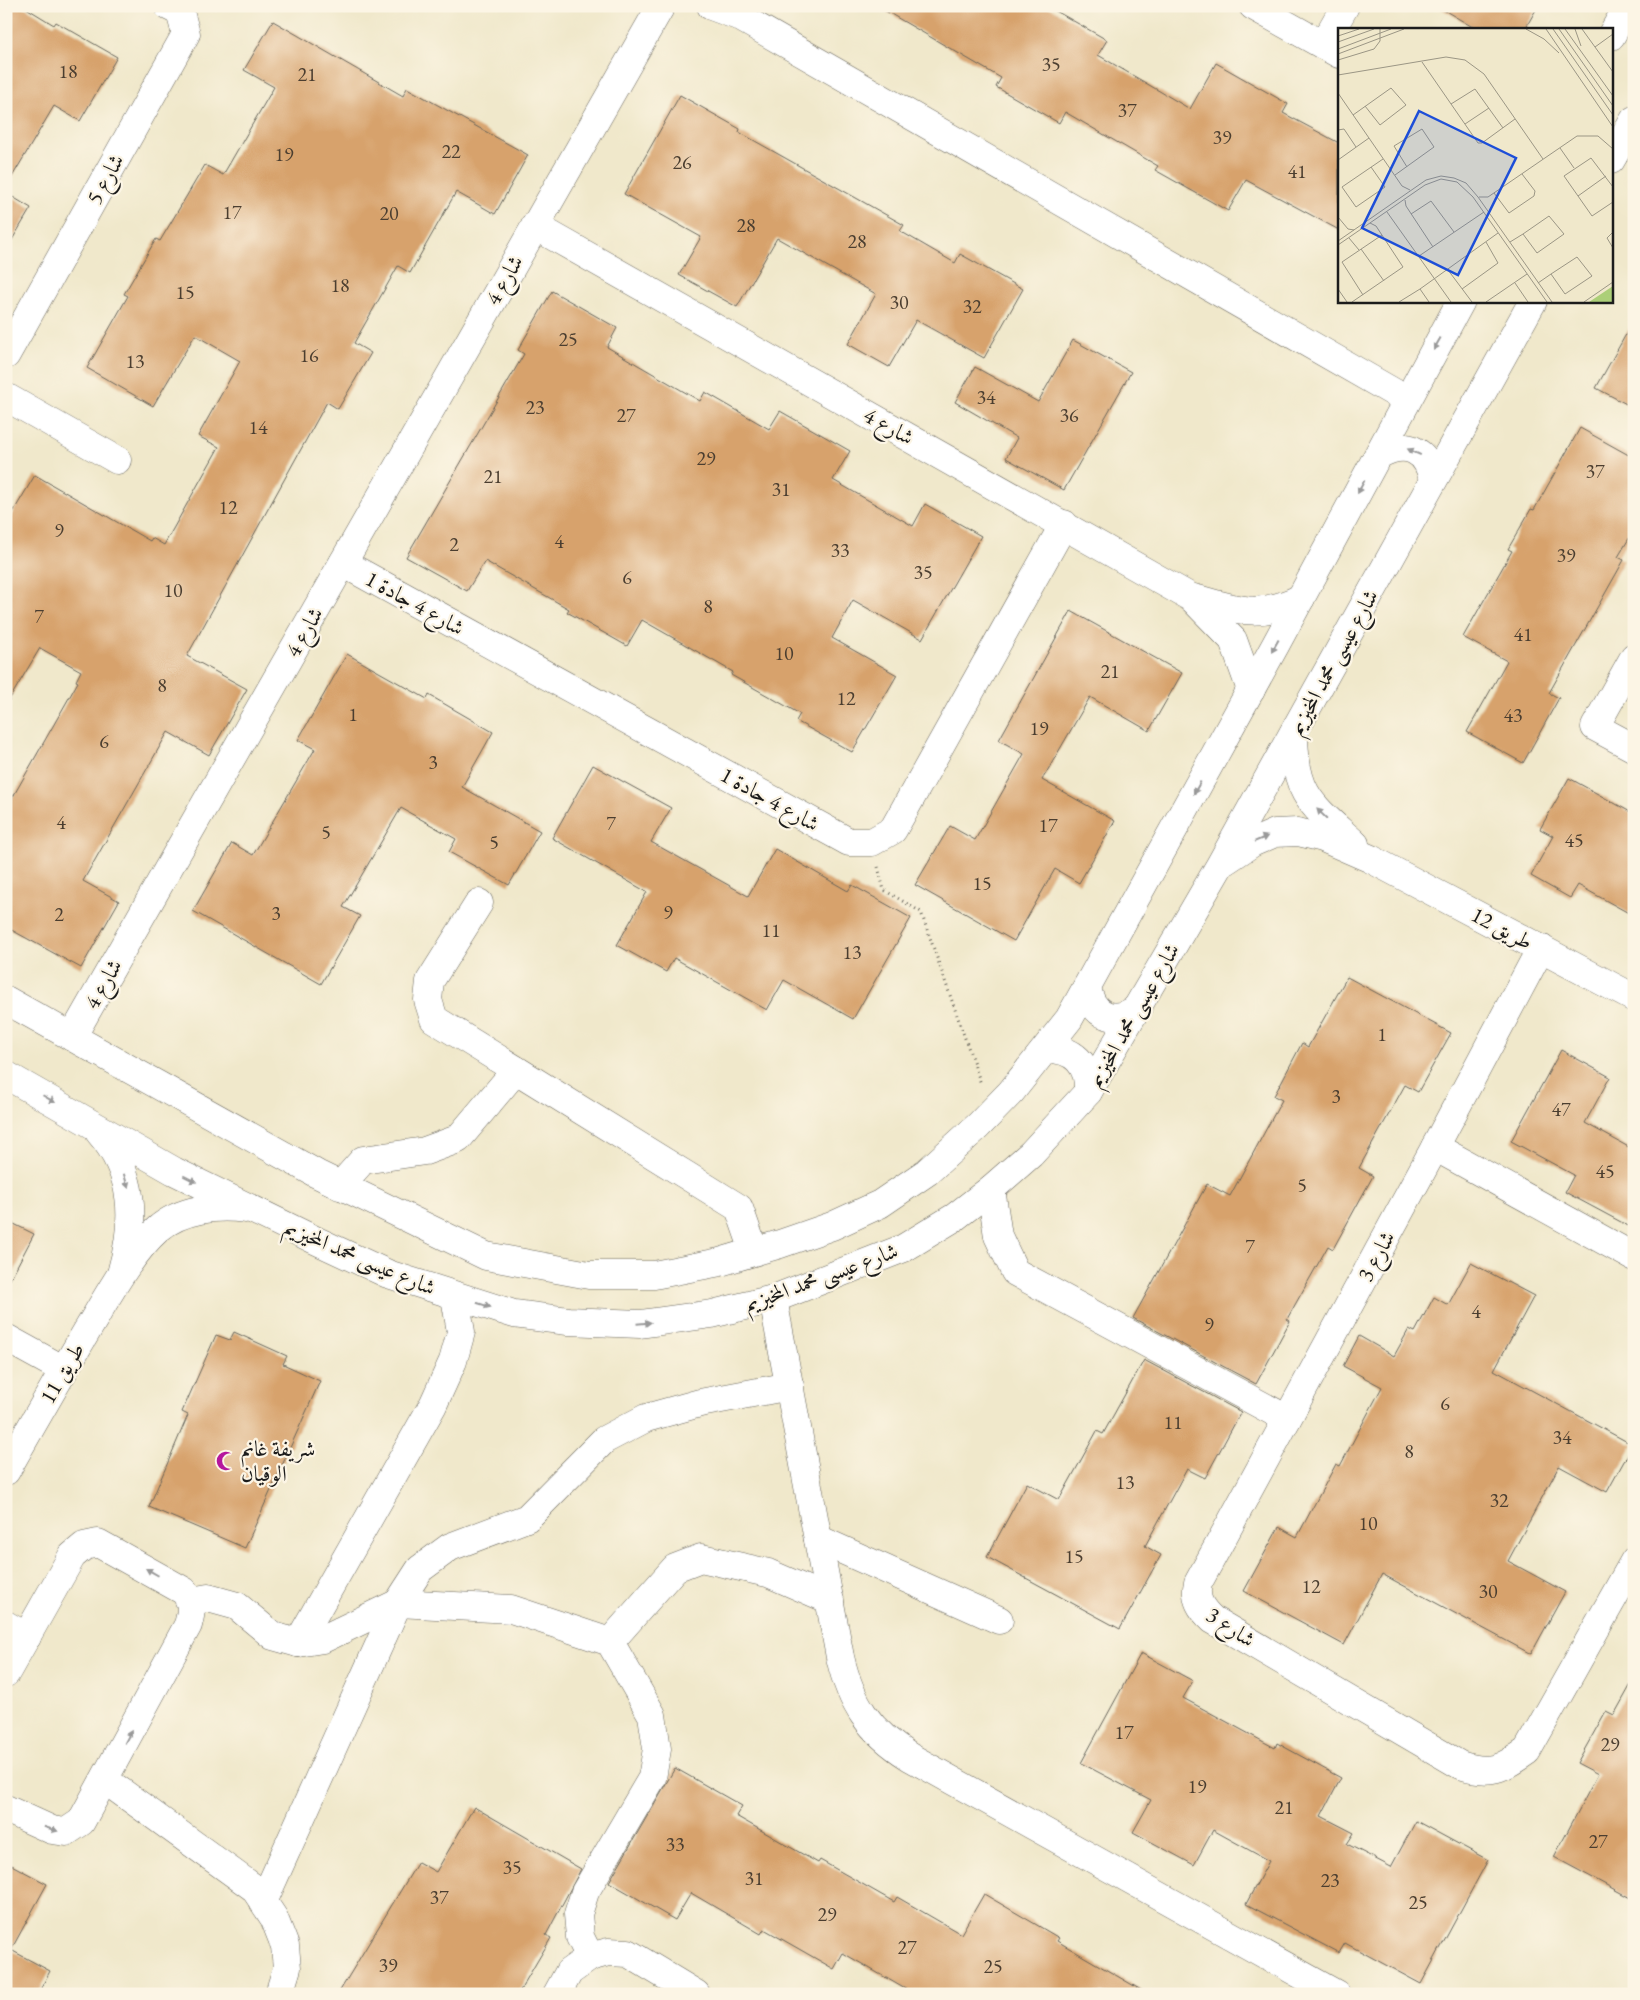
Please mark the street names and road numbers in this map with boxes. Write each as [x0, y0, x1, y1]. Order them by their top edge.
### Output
street label: شارع 5 [79, 149, 134, 211]
street label: شارع 4 [478, 250, 533, 312]
street label: شارع 4 [857, 400, 919, 455]
street label: شارع 4 جادة 1 [358, 564, 470, 646]
street label: شارع عيسى محمد المخيزيم [1281, 584, 1389, 742]
street label: شارع 4 [278, 602, 333, 664]
street label: شارع 4 جادة 1 [713, 760, 825, 842]
street label: طريق 12 [1466, 900, 1538, 956]
street label: شارع عيسى محمد المخيزيم [1080, 938, 1190, 1095]
street label: شارع 4 [77, 954, 132, 1016]
street label: شارع عيسى محمد المخيزيم [278, 1212, 440, 1307]
street label: شارع 3 [1350, 1226, 1405, 1288]
street label: شارع عيسى محمد المخيزيم [740, 1236, 904, 1323]
street label: طريق 11 [33, 1337, 91, 1409]
street label: شارع 3 [1199, 1600, 1261, 1657]

